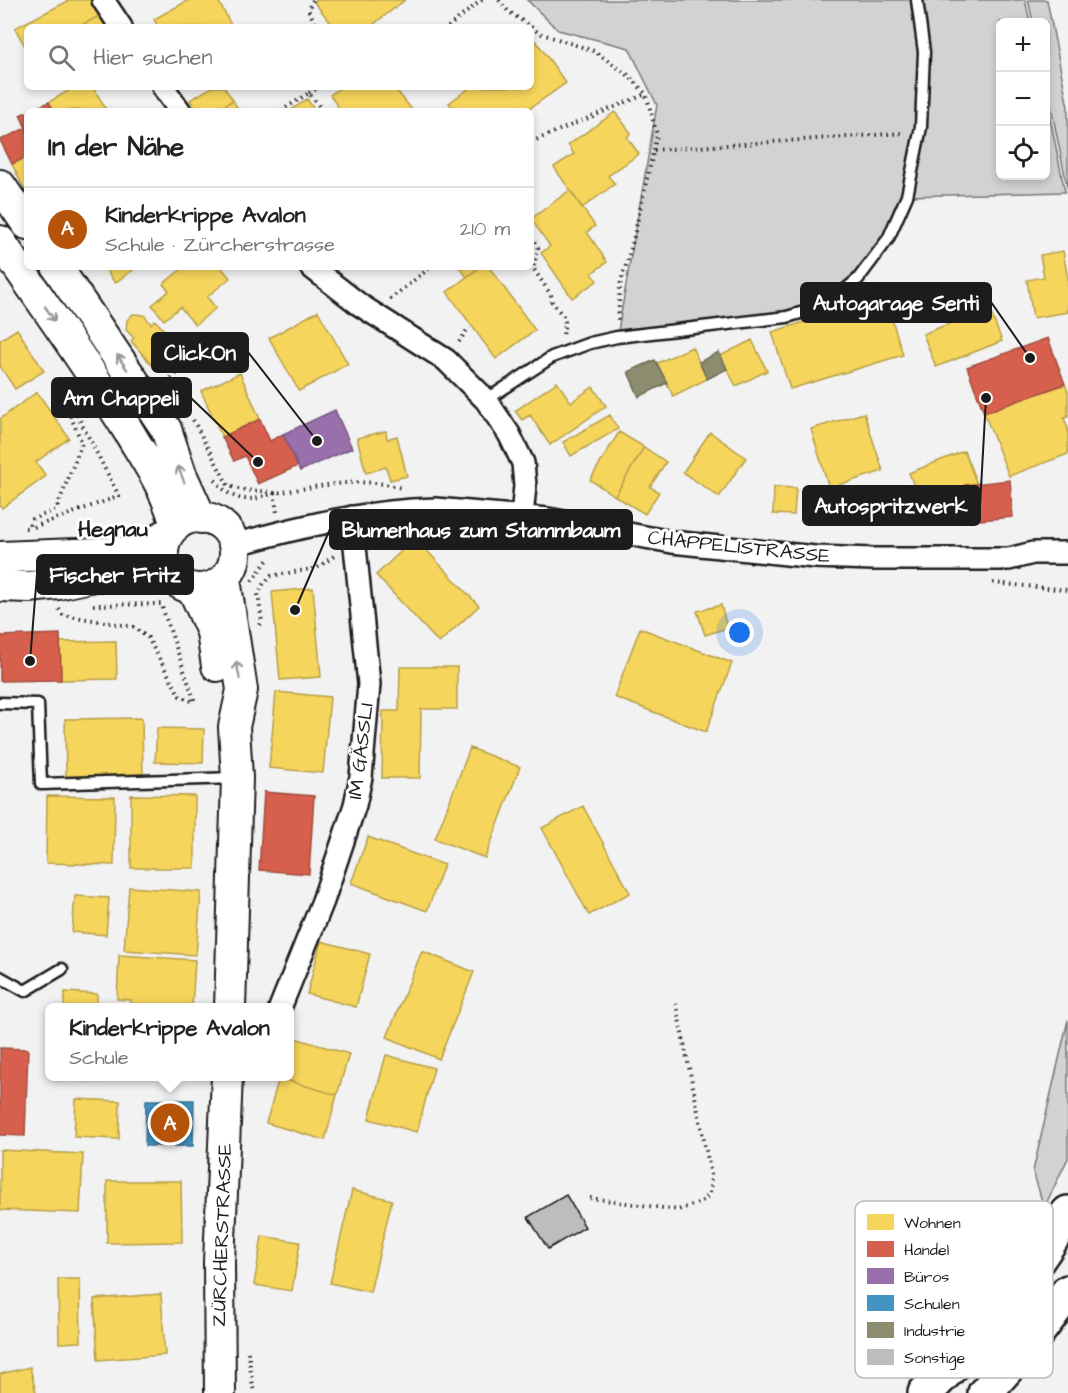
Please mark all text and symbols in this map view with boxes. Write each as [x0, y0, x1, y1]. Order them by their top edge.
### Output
map controls [996, 18, 1050, 180]
button: + [996, 18, 1050, 72]
search box [24, 24, 534, 90]
icon: search [45, 41, 78, 74]
text: Hier suchen [93, 42, 212, 73]
button: − [996, 72, 1050, 126]
button: locate [996, 126, 1050, 180]
text: In der Nähe [48, 129, 184, 165]
text: Kinderkrippe Avalon [105, 200, 306, 231]
text: A [61, 215, 74, 243]
text: 210 m [460, 215, 510, 243]
text: Schule · Zürcherstrasse [105, 231, 335, 259]
callout: Autogarage Senti [801, 283, 991, 322]
text: Autogarage Senti [813, 289, 980, 320]
one-way arrow [44, 305, 56, 322]
callout: ClickOn [152, 333, 248, 372]
text: ClickOn [164, 339, 237, 368]
one-way arrow [116, 355, 128, 371]
callout: Am Chappeli [52, 378, 191, 417]
text: Am Chappeli [63, 384, 180, 414]
one-way arrow [175, 465, 186, 484]
callout: Autospritzwerk [803, 486, 980, 525]
text: Autospritzwerk [814, 492, 968, 522]
callout: Blumenhaus zum Stammbaum [330, 510, 632, 549]
district label: Hegnau [78, 514, 148, 546]
text: Blumenhaus zum Stammbaum [342, 516, 621, 545]
street label: CHAPPELISTRASSE [646, 524, 832, 571]
callout: Fischer Fritz [37, 555, 193, 594]
text: Fischer Fritz [49, 561, 181, 590]
your location [725, 618, 754, 647]
one-way arrow [233, 660, 244, 680]
street label: IM GÄSSLI [341, 701, 381, 801]
popup [45, 1003, 294, 1081]
text: Kinderkrippe Avalon [69, 1013, 270, 1044]
text: Schule [69, 1044, 129, 1072]
pin: A [150, 1100, 190, 1146]
street label: ZÜRCHERSTRASSE [205, 1143, 239, 1327]
legend [855, 1201, 1053, 1378]
text: Wohnen [904, 1212, 961, 1234]
text: Handel [904, 1239, 949, 1261]
text: Büros [904, 1266, 949, 1288]
text: Schulen [904, 1293, 960, 1315]
text: Industrie [904, 1320, 966, 1342]
text: Sonstige [904, 1347, 965, 1370]

